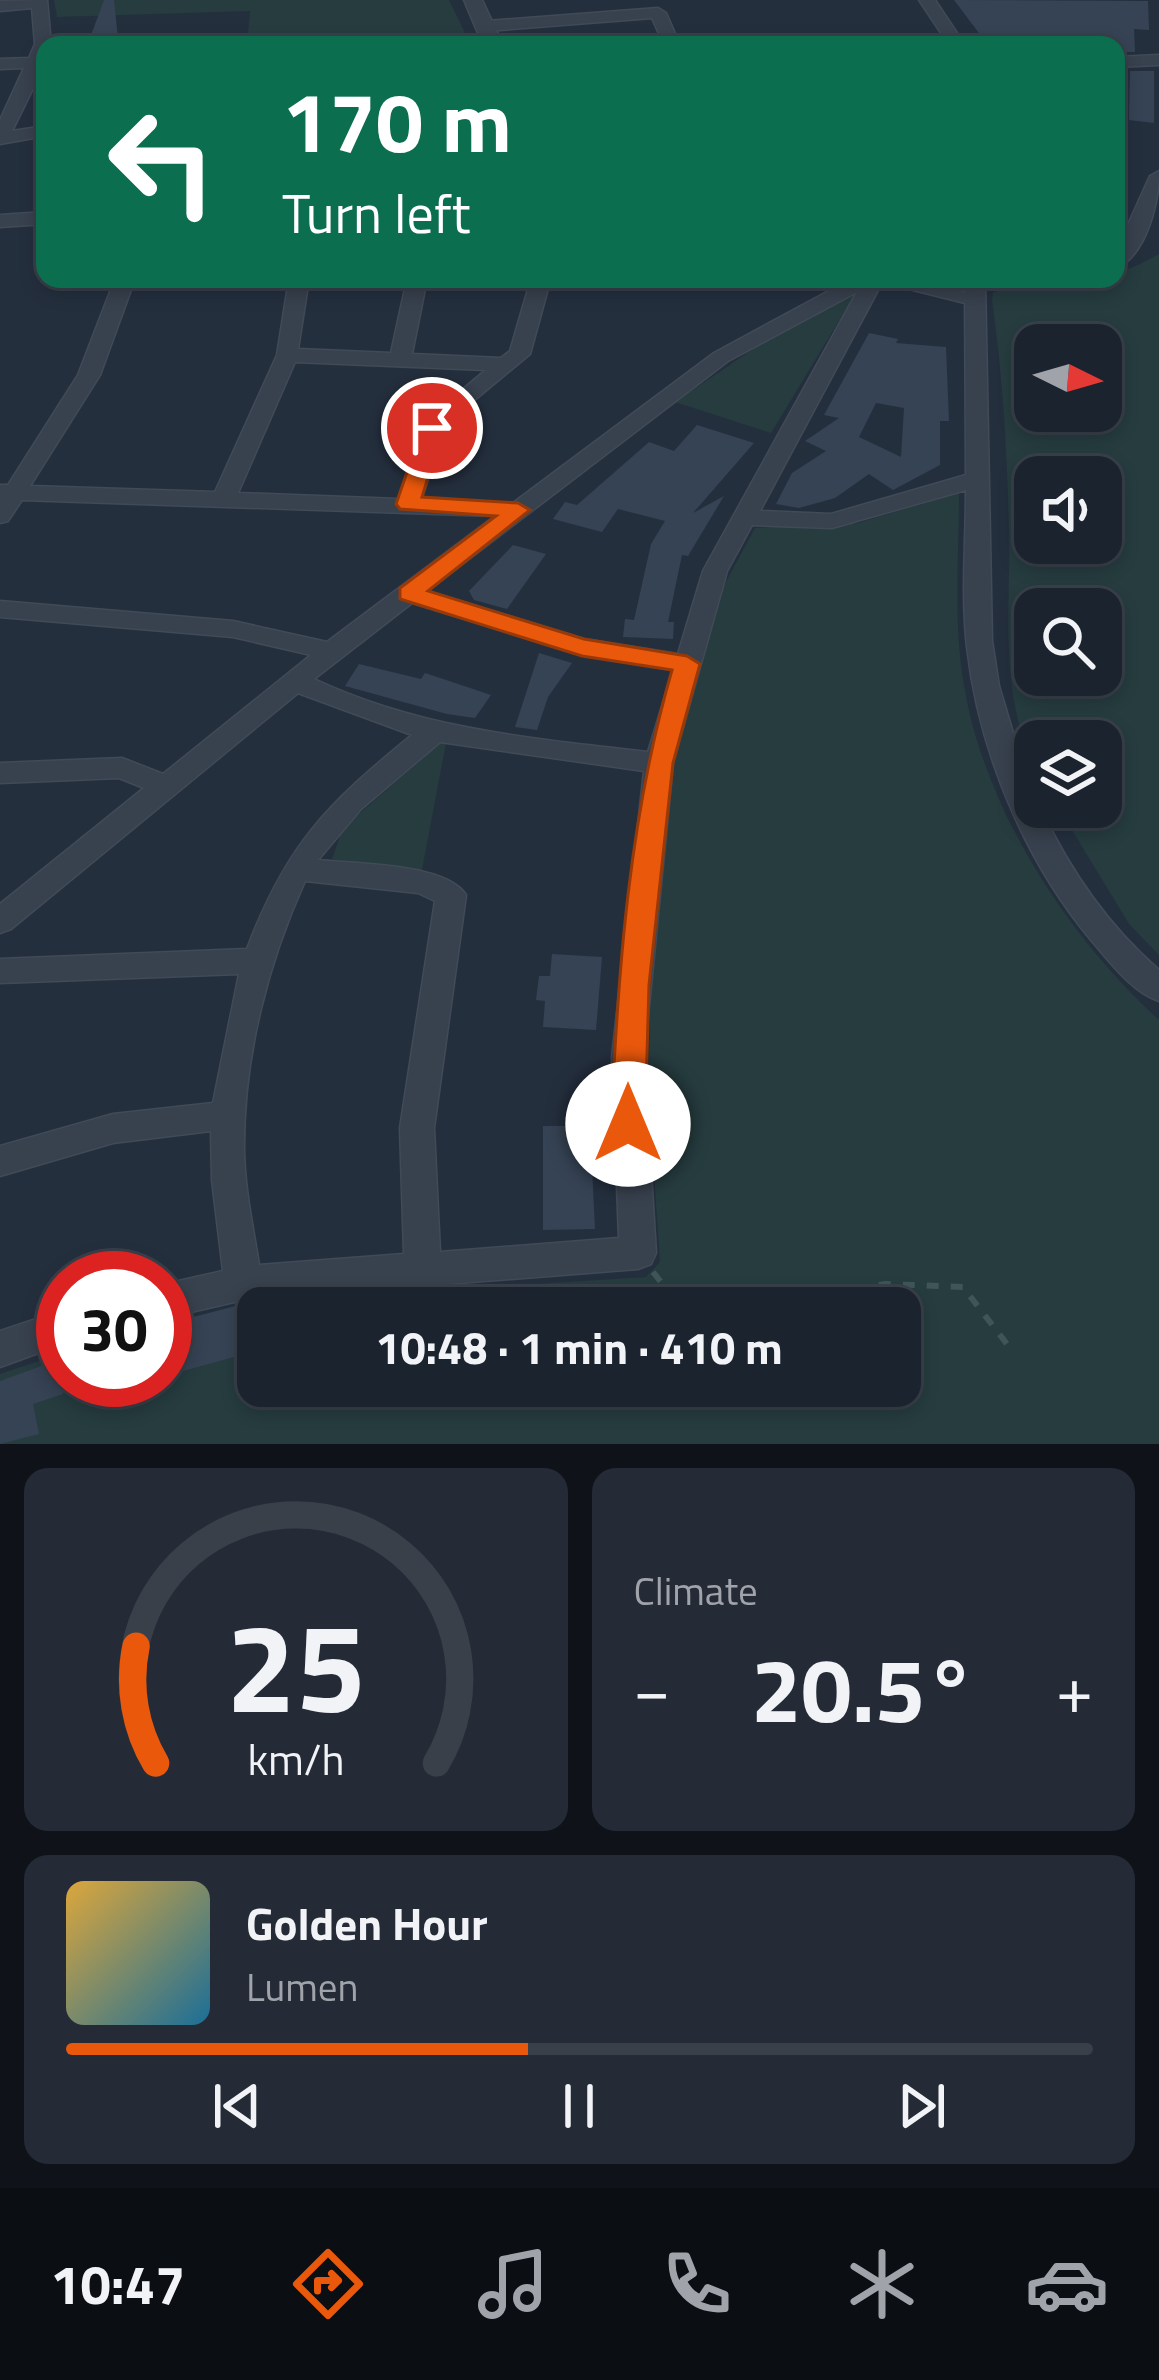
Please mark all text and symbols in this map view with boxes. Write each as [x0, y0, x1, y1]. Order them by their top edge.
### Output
text: 170 m [282, 57, 512, 185]
icon: left [84, 84, 240, 240]
text: Turn left [282, 172, 471, 254]
north arrow [1014, 324, 1122, 432]
map controls [1014, 324, 1122, 828]
pin [381, 377, 483, 479]
icon: arrive [399, 395, 465, 461]
button: sound [1014, 456, 1122, 564]
button: search [1014, 588, 1122, 696]
button: layers [1014, 720, 1122, 828]
position arrow [565, 1061, 691, 1187]
speed limit sign: 30 [36, 1251, 192, 1407]
text: 10:48 · 1 min · 410 m [375, 1313, 783, 1381]
text: Climate [634, 1561, 758, 1620]
text: 25 [226, 1571, 366, 1760]
text: 20.5° [751, 1620, 976, 1757]
text: − [634, 1638, 670, 1739]
text: + [1056, 1638, 1093, 1739]
text: km/h [247, 1725, 344, 1791]
text: Golden Hour [246, 1889, 488, 1957]
text: Lumen [246, 1957, 358, 2016]
icon: previous [204, 2073, 270, 2139]
icon: pause [546, 2073, 612, 2139]
icon: next [889, 2073, 955, 2139]
icon: directions [286, 2242, 370, 2326]
icon: music [471, 2242, 555, 2326]
icon: phone [655, 2242, 739, 2326]
icon: climate [840, 2242, 924, 2326]
icon: car [1025, 2242, 1109, 2326]
text: 10:47 [50, 2243, 185, 2325]

